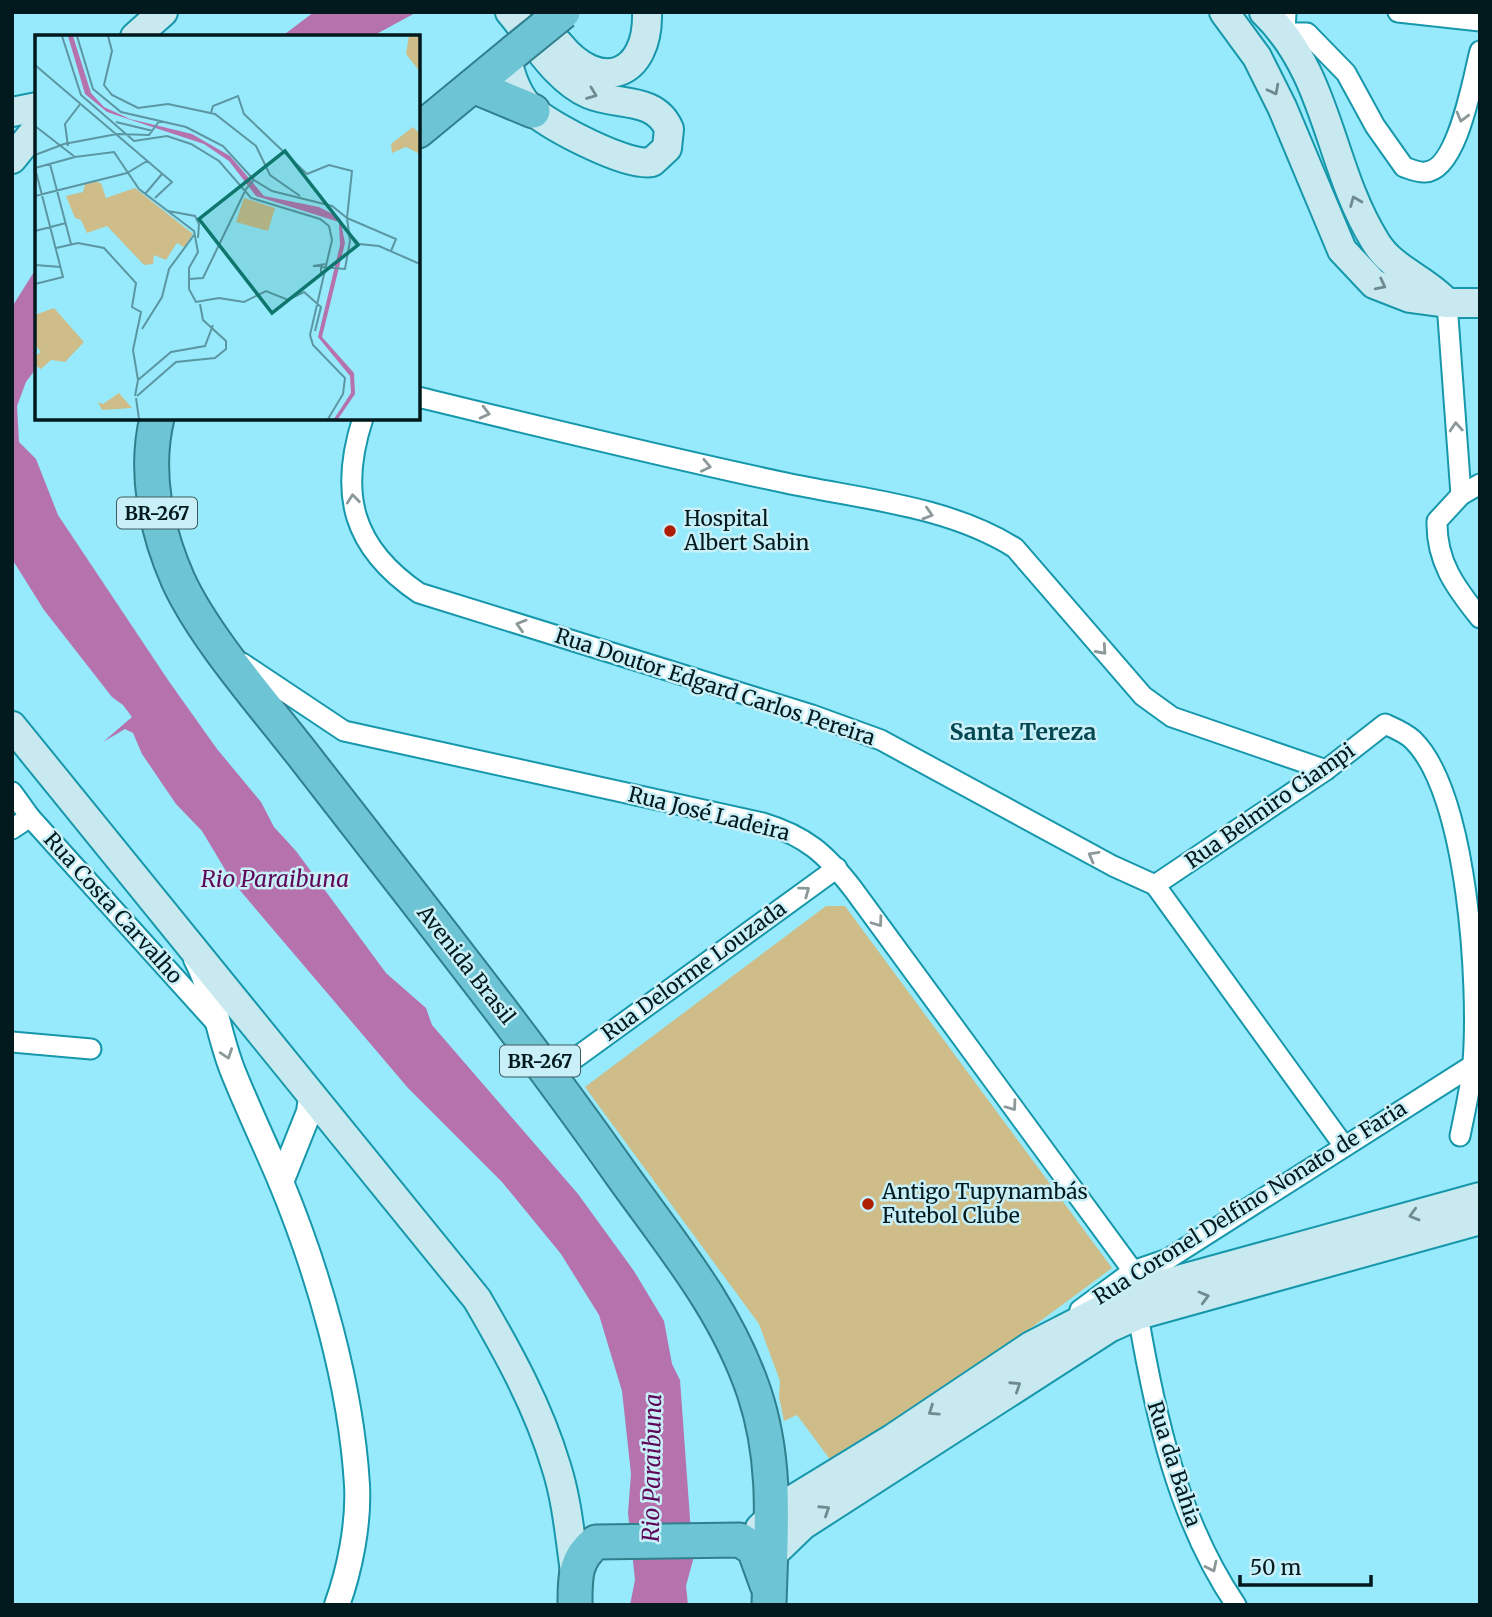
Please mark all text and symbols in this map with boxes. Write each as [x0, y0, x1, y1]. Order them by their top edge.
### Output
inset map [35, 35, 420, 420]
one-way arrow [1265, 83, 1279, 95]
one-way arrow [585, 86, 597, 100]
one-way arrow [1456, 111, 1470, 123]
one-way arrow [1350, 195, 1364, 207]
one-way arrow [1374, 277, 1386, 291]
one-way arrow [478, 405, 490, 420]
one-way arrow [1449, 421, 1464, 432]
one-way arrow [700, 457, 712, 472]
one-way arrow [346, 493, 361, 504]
road number: BR-267 [117, 498, 197, 528]
place label: Hospital Albert Sabin [683, 505, 809, 556]
one-way arrow [922, 506, 934, 521]
marker: Hospital Albert Sabin [662, 523, 678, 539]
one-way arrow [516, 619, 528, 633]
street label: Rua Doutor Edgard Carlos Pereira [552, 622, 879, 751]
one-way arrow [1094, 641, 1106, 654]
district label: Santa Tereza [950, 717, 1097, 746]
street label: Rua Belmiro Ciampi [1180, 737, 1360, 874]
street label: Rua José Ladeira [626, 780, 793, 847]
street label: Rua Costa Carvalho [38, 826, 189, 989]
one-way arrow [1088, 850, 1101, 864]
water label: Rio Paraibuna [201, 864, 349, 893]
one-way arrow [797, 886, 810, 899]
street label: Rua Delorme Louzada [596, 895, 791, 1047]
street label: Avenida Brasil [411, 899, 522, 1030]
one-way arrow [870, 914, 882, 927]
road number: BR-267 [500, 1046, 580, 1077]
one-way arrow [219, 1047, 233, 1060]
street label: Rua Coronel Delfino Nonato de Faria [1088, 1095, 1411, 1311]
one-way arrow [1004, 1098, 1016, 1110]
place label: Antigo Tupynambás Futebol Clube [881, 1178, 1088, 1229]
marker: Antigo Tupynambás Futebol Clube [860, 1196, 876, 1212]
one-way arrow [1408, 1207, 1420, 1222]
one-way arrow [1198, 1291, 1210, 1305]
one-way arrow [1008, 1382, 1021, 1395]
water label: Rio Paraibuna [636, 1394, 667, 1542]
street label: Rua da Bahia [1141, 1398, 1207, 1530]
one-way arrow [928, 1403, 941, 1416]
one-way arrow [818, 1506, 831, 1519]
scale bar [1240, 1544, 1371, 1588]
text: 50 m [1250, 1554, 1301, 1581]
one-way arrow [1204, 1560, 1218, 1572]

